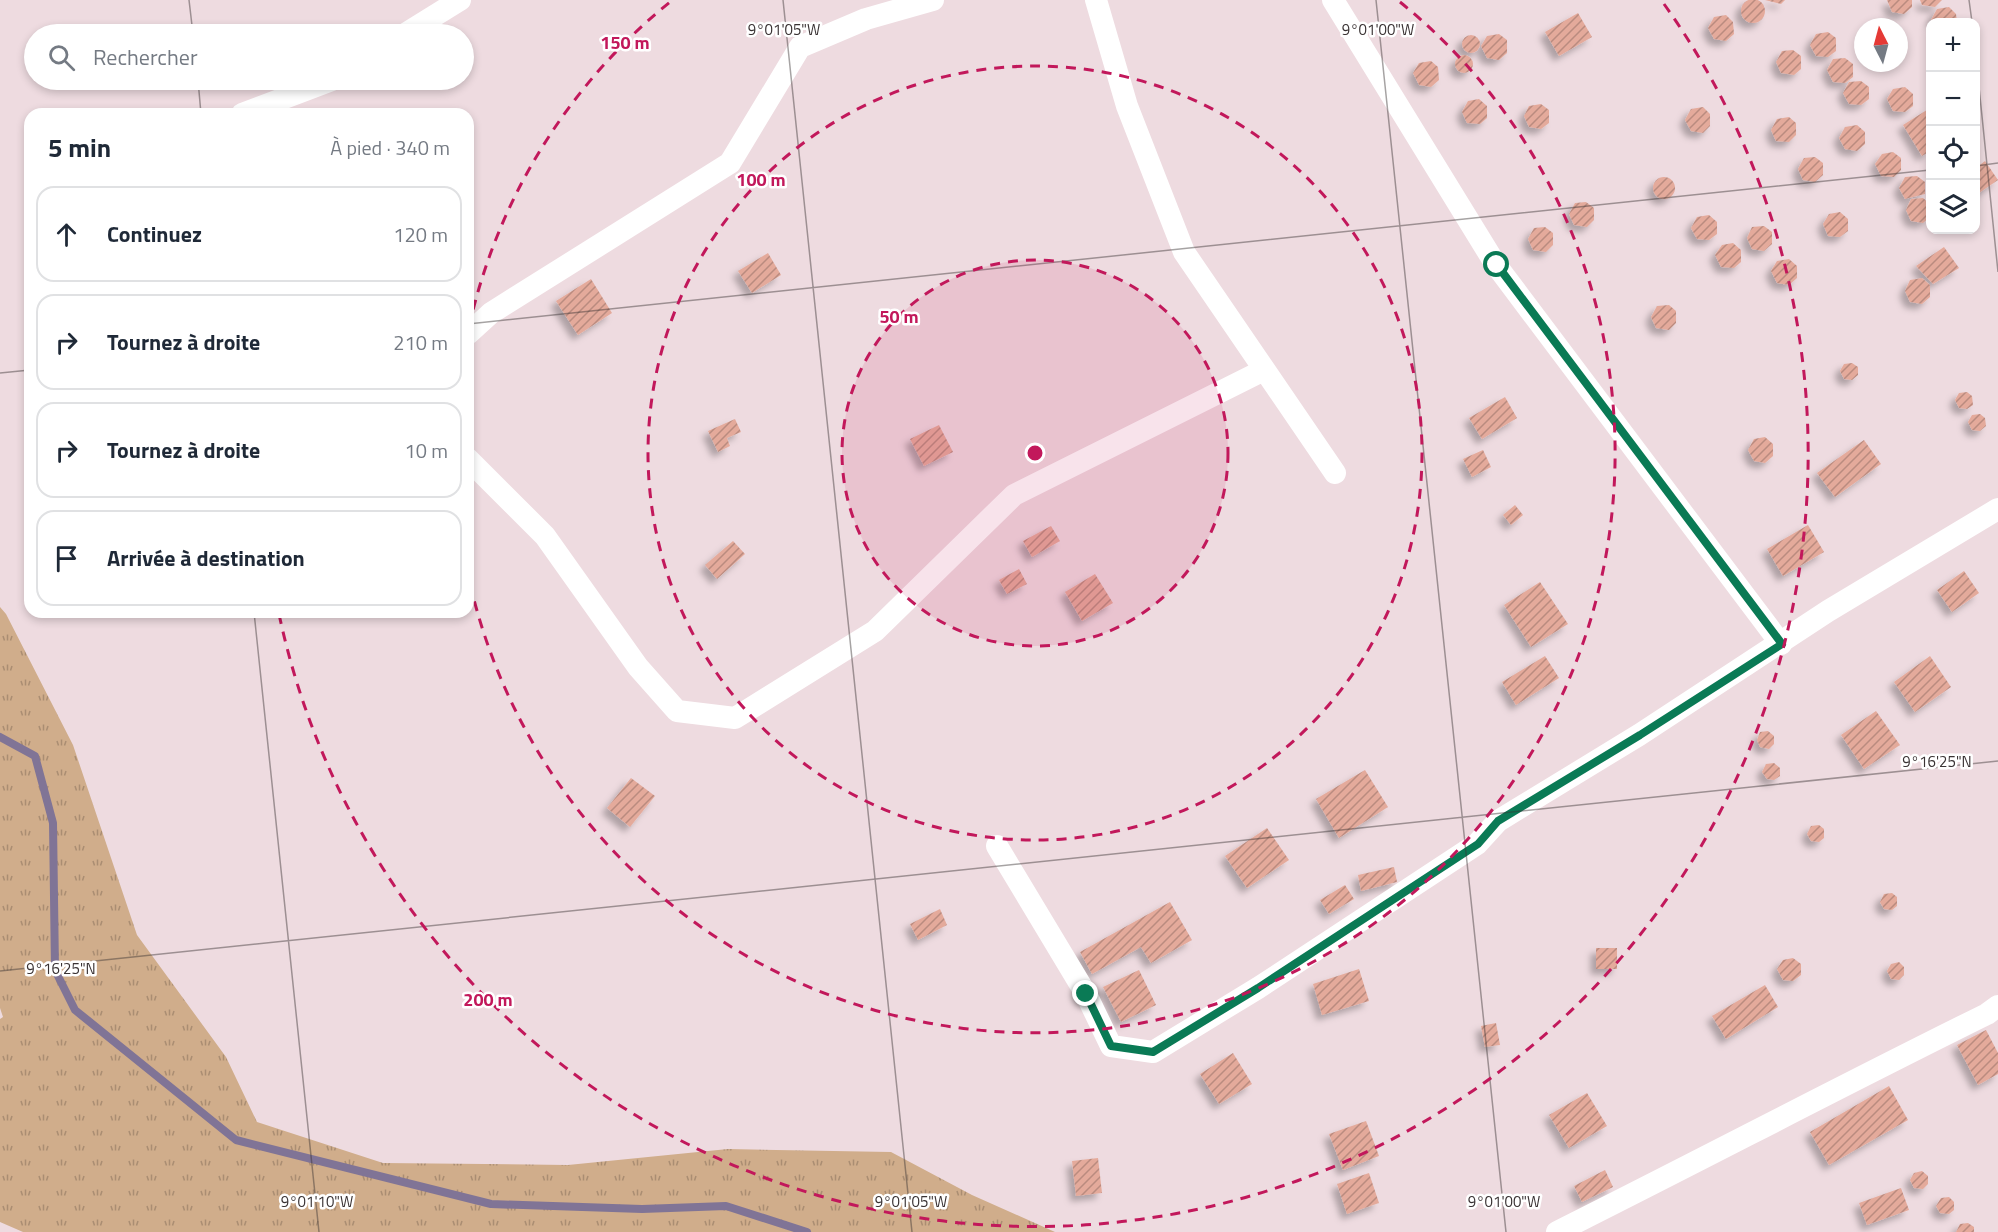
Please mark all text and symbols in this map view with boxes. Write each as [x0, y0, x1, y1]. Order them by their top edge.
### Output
text: 9°01'05"W [748, 18, 820, 41]
text: 9°01'00"W [1342, 18, 1414, 41]
north arrow [1854, 18, 1908, 72]
map controls [1926, 18, 1980, 234]
button: + [1926, 18, 1980, 72]
search box [24, 24, 474, 90]
text: 150 m [600, 29, 650, 56]
text: Rechercher [93, 40, 198, 74]
icon: search [45, 41, 78, 74]
button: − [1926, 72, 1980, 126]
button: locate [1926, 126, 1980, 180]
text: 5 min [48, 128, 111, 167]
text: À pied · 340 m [330, 132, 450, 163]
text: 100 m [736, 166, 786, 193]
button: layers [1926, 180, 1980, 234]
text: Continuez [107, 217, 202, 251]
icon: ahead [50, 218, 83, 251]
text: 120 m [393, 219, 448, 250]
route start [1483, 251, 1509, 277]
text: 50 m [879, 303, 919, 330]
text: Tournez à droite [107, 325, 260, 359]
icon: right [50, 326, 83, 359]
text: 210 m [393, 327, 448, 358]
text: Tournez à droite [107, 433, 260, 467]
icon: right [50, 434, 83, 467]
text: 10 m [404, 435, 448, 466]
centre of rings [1025, 443, 1045, 463]
text: Arrivée à destination [107, 541, 305, 575]
icon: arrive [50, 542, 83, 575]
text: 9°16'25"N [1902, 750, 1972, 773]
text: 9°16'25"N [26, 957, 96, 980]
route end [1072, 980, 1098, 1006]
text: 200 m [463, 986, 513, 1013]
text: 9°01'10"W [281, 1190, 353, 1213]
text: 9°01'05"W [875, 1190, 947, 1213]
text: 9°01'00"W [1468, 1190, 1540, 1213]

